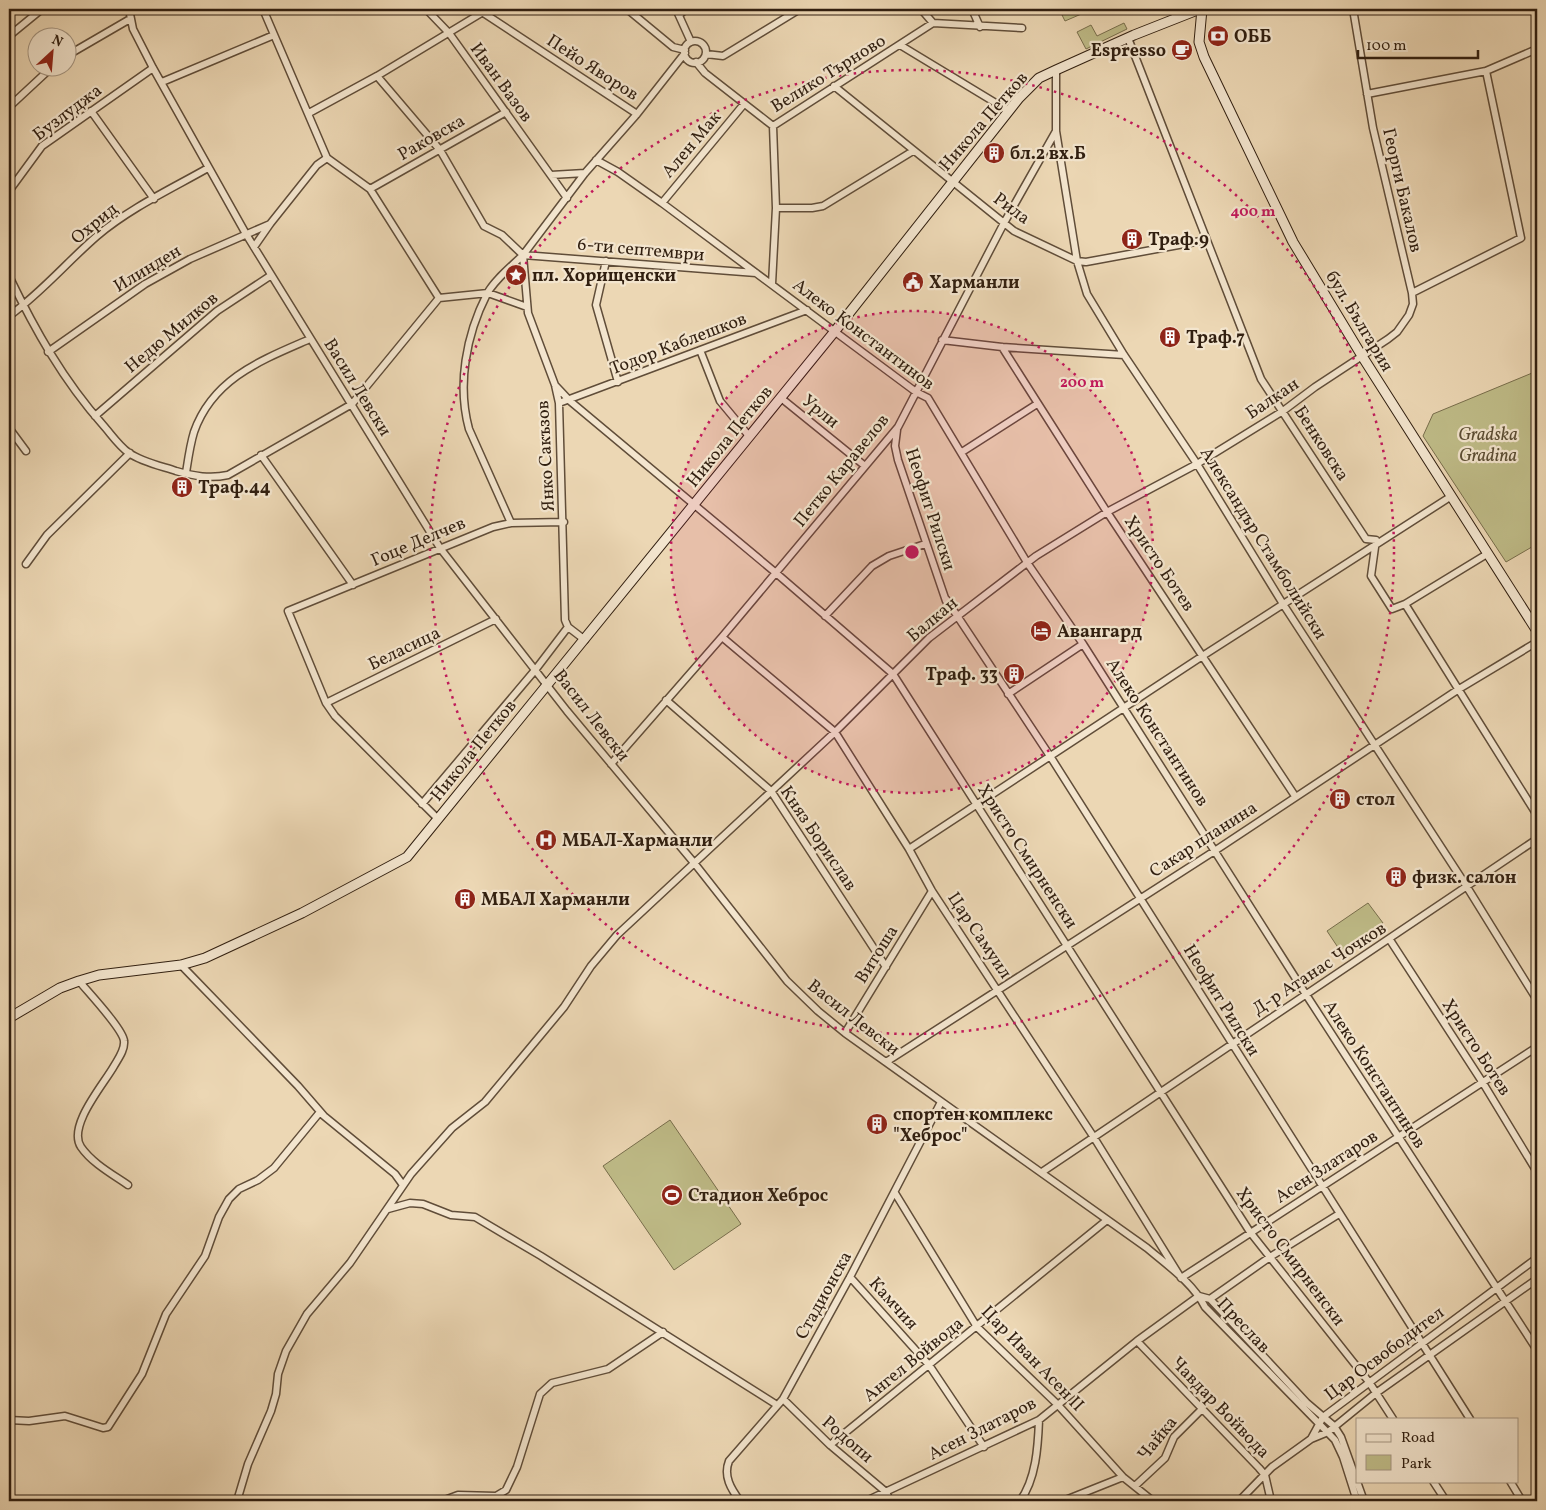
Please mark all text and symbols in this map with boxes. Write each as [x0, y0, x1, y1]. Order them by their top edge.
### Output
bank icon: ОББ [1206, 24, 1230, 48]
place label: ОББ [1234, 25, 1271, 50]
north arrow [28, 28, 78, 78]
scale bar [1358, 28, 1478, 60]
street label: Пейо Яворов [541, 29, 643, 107]
street label: Велико Търново [767, 29, 891, 120]
text: N [48, 31, 66, 52]
text: 100 m [1366, 36, 1406, 57]
street label: Иван Вазов [463, 38, 538, 128]
cafe icon: Espresso [1170, 38, 1194, 62]
place label: Espresso [1091, 39, 1166, 64]
street label: Никола Петков [934, 67, 1034, 177]
street label: Бузлуджа [28, 79, 108, 148]
street label: Ален Мак [657, 106, 728, 184]
street label: Раковска [393, 109, 470, 168]
street label: Георги Бакалов [1375, 126, 1428, 255]
building icon: бл.2 вх.Б [982, 141, 1006, 165]
place label: бл.2 вх.Б [1010, 142, 1086, 167]
street label: Рила [988, 187, 1035, 231]
street label: Охрид [66, 197, 124, 251]
text: 400 m [1231, 202, 1276, 223]
building icon: Траф.9 [1120, 227, 1144, 251]
place label: Траф.9 [1148, 228, 1209, 253]
street label: 6-ти септември [576, 232, 706, 269]
street label: Илинден [109, 239, 186, 299]
place icon: пл. Хорищенски [504, 263, 528, 287]
place label: пл. Хорищенски [532, 264, 676, 289]
street label: бул. България [1319, 267, 1399, 377]
public building icon: Харманли [901, 270, 925, 294]
place label: Харманли [929, 271, 1020, 296]
street label: Алеко Константинов [787, 273, 939, 397]
street label: Недю Милков [120, 287, 224, 380]
street label: Тодор Каблешков [607, 307, 750, 382]
building icon: Траф.7 [1158, 325, 1182, 349]
place label: Траф.7 [1186, 326, 1245, 351]
street label: Васил Левски [317, 334, 397, 442]
street label: Балкан [1241, 372, 1304, 426]
text: 200 m [1060, 373, 1104, 394]
street label: Никола Петков [681, 381, 779, 493]
street label: Урли [796, 389, 844, 435]
street label: Янко Сакъзов [531, 400, 562, 512]
street label: Бенковска [1287, 401, 1354, 486]
street label: Петко Каравелов [789, 409, 896, 533]
park label: Gradska Gradina [1458, 423, 1518, 469]
street label: Александър Стамболийски [1193, 443, 1332, 645]
street label: Неофит Рилски [898, 445, 961, 574]
building icon: Траф.44 [170, 475, 194, 499]
place label: Траф.44 [198, 476, 271, 501]
street label: Гоце Делчев [367, 511, 470, 574]
street label: Христо Ботев [1117, 511, 1200, 617]
centre of rings [903, 543, 921, 561]
street label: Балкан [902, 591, 964, 649]
hotel icon: Авангард [1029, 619, 1053, 643]
place label: Авангард [1057, 620, 1142, 645]
street label: Беласица [364, 621, 445, 678]
street label: Алеко Константинов [1099, 654, 1214, 812]
building icon: Траф. 33 [1002, 662, 1026, 686]
place label: Траф. 33 [925, 663, 998, 688]
street label: Васил Левски [547, 664, 635, 767]
street label: Никола Петков [425, 695, 523, 807]
street label: Христо Смирненски [971, 780, 1083, 934]
street label: Княз Борислав [773, 781, 862, 896]
building icon: стол [1328, 787, 1352, 811]
place label: стол [1356, 788, 1395, 813]
street label: Сакар планина [1145, 796, 1263, 884]
hospital icon: МБАЛ-Харманли [534, 828, 558, 852]
place label: МБАЛ-Харманли [562, 829, 713, 854]
building icon: физк. салон [1384, 865, 1408, 889]
place label: физк. салон [1412, 866, 1517, 891]
building icon: МБАЛ Харманли [453, 887, 477, 911]
street label: Цар Самуил [940, 887, 1017, 984]
place label: МБАЛ Харманли [481, 888, 630, 913]
street label: Д-р Атанас Чочков [1248, 917, 1392, 1022]
street label: Витоша [850, 921, 905, 989]
street label: Неофит Рилски [1176, 940, 1265, 1062]
street label: Васил Левски [802, 974, 905, 1062]
street label: Христо Ботев [1435, 995, 1516, 1101]
street label: Алеко Константинов [1316, 996, 1431, 1154]
place label: спортен комплекс "Хеброс" [893, 1103, 1053, 1149]
building icon: спортен комплекс "Хеброс" [865, 1112, 889, 1136]
street label: Асен Златаров [1270, 1125, 1383, 1210]
street label: Христо Смирненски [1229, 1182, 1350, 1332]
sports icon: Стадион Хеброс [660, 1183, 684, 1207]
place label: Стадион Хеброс [688, 1184, 828, 1209]
street label: Стадионска [790, 1247, 859, 1344]
street label: Камчия [862, 1272, 923, 1336]
street label: Преслав [1211, 1293, 1275, 1359]
street label: Цар Иван Асен II [975, 1300, 1089, 1418]
street label: Цар Освободител [1320, 1301, 1450, 1408]
street label: Ангел Войвода [858, 1312, 970, 1409]
street label: Чавдар Войвода [1165, 1352, 1275, 1465]
street label: Асен Златаров [924, 1391, 1041, 1467]
street label: Родопи [816, 1411, 878, 1470]
street label: Чайка [1132, 1411, 1184, 1467]
legend [1356, 1418, 1518, 1482]
text: Road [1401, 1428, 1435, 1449]
text: Park [1401, 1454, 1432, 1475]

